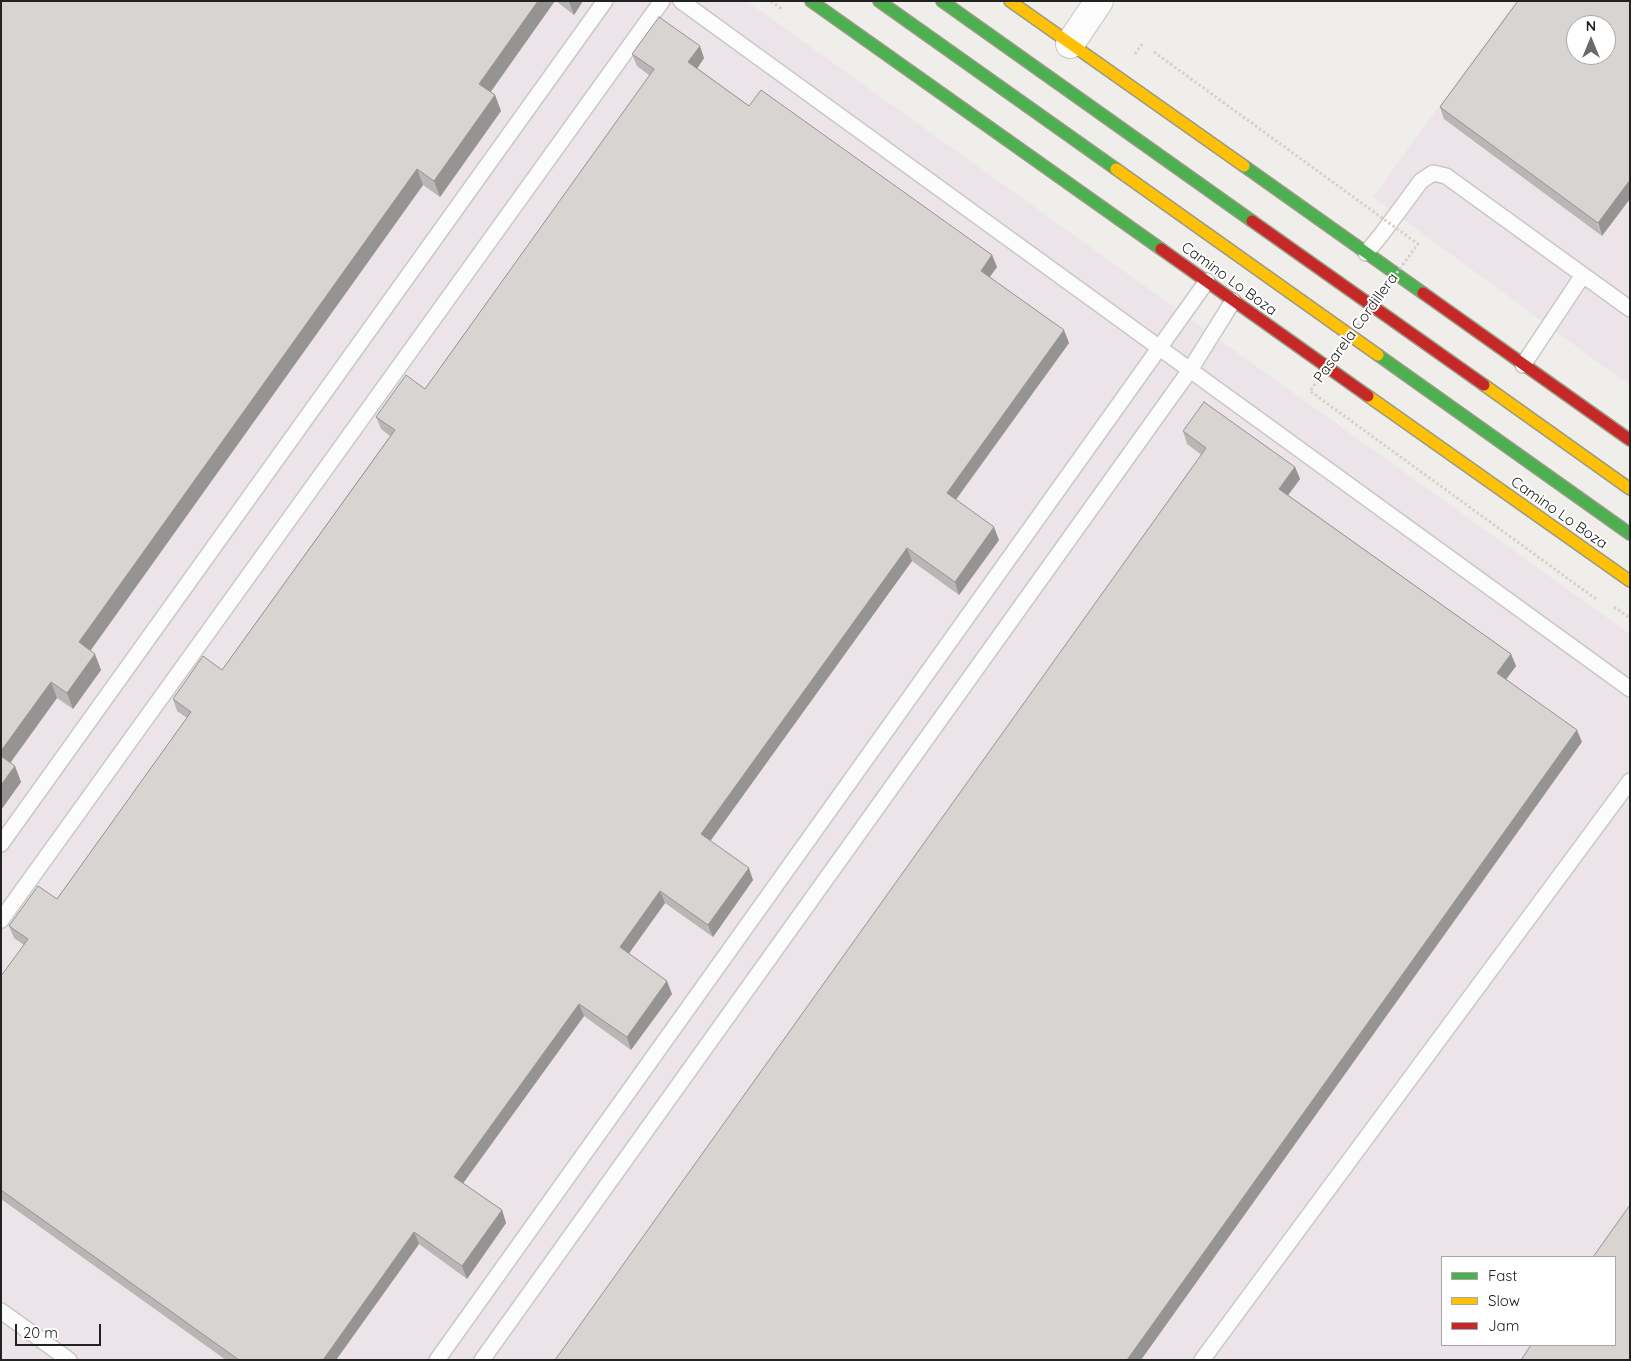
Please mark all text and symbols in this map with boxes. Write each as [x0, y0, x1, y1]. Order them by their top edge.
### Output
north arrow [1566, 15, 1616, 65]
text: N [1586, 17, 1596, 35]
street label: Camino Lo Boza [1178, 238, 1280, 320]
street label: Pasarela Cordillera [1310, 270, 1402, 386]
street label: Camino Lo Boza [1507, 473, 1611, 553]
legend [1441, 1256, 1616, 1346]
text: Fast [1488, 1266, 1517, 1285]
text: Slow [1488, 1291, 1520, 1310]
scale bar [18, 1314, 104, 1346]
text: Jam [1488, 1316, 1519, 1335]
text: 20 m [23, 1323, 58, 1342]

